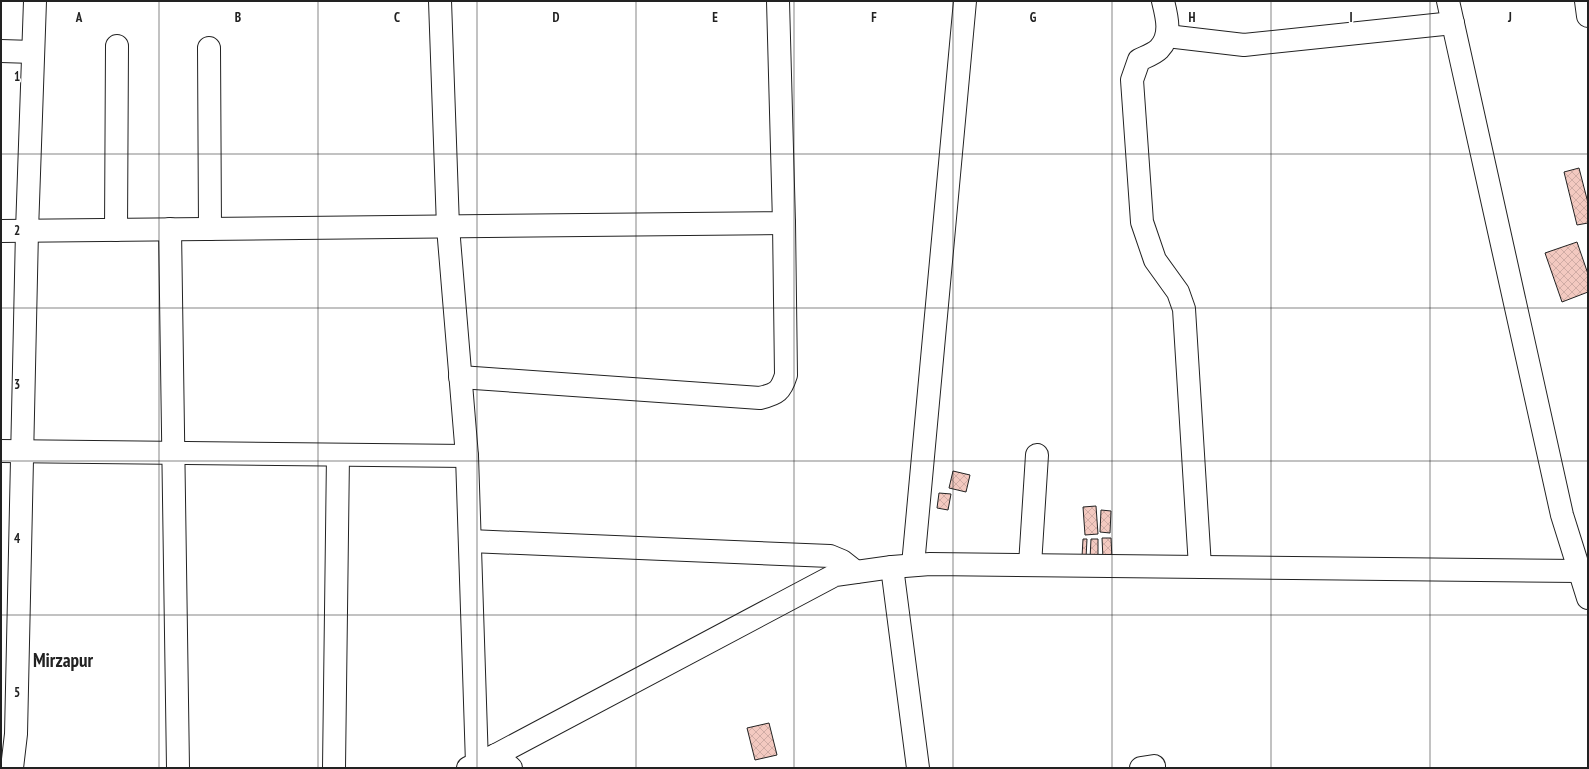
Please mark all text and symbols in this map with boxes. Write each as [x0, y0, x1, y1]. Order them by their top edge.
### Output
text: A [75, 9, 83, 26]
text: B [235, 9, 241, 26]
text: C [394, 9, 400, 26]
text: D [553, 9, 560, 26]
text: E [712, 9, 718, 26]
text: F [871, 9, 877, 26]
text: G [1030, 9, 1037, 26]
text: H [1189, 9, 1196, 26]
text: I [1349, 9, 1353, 26]
text: J [1507, 9, 1512, 26]
text: 1 [14, 68, 20, 85]
text: 2 [14, 222, 20, 239]
text: 3 [14, 376, 20, 393]
text: 4 [14, 530, 21, 547]
district label: Mirzapur [33, 648, 93, 672]
text: 5 [14, 684, 20, 701]

